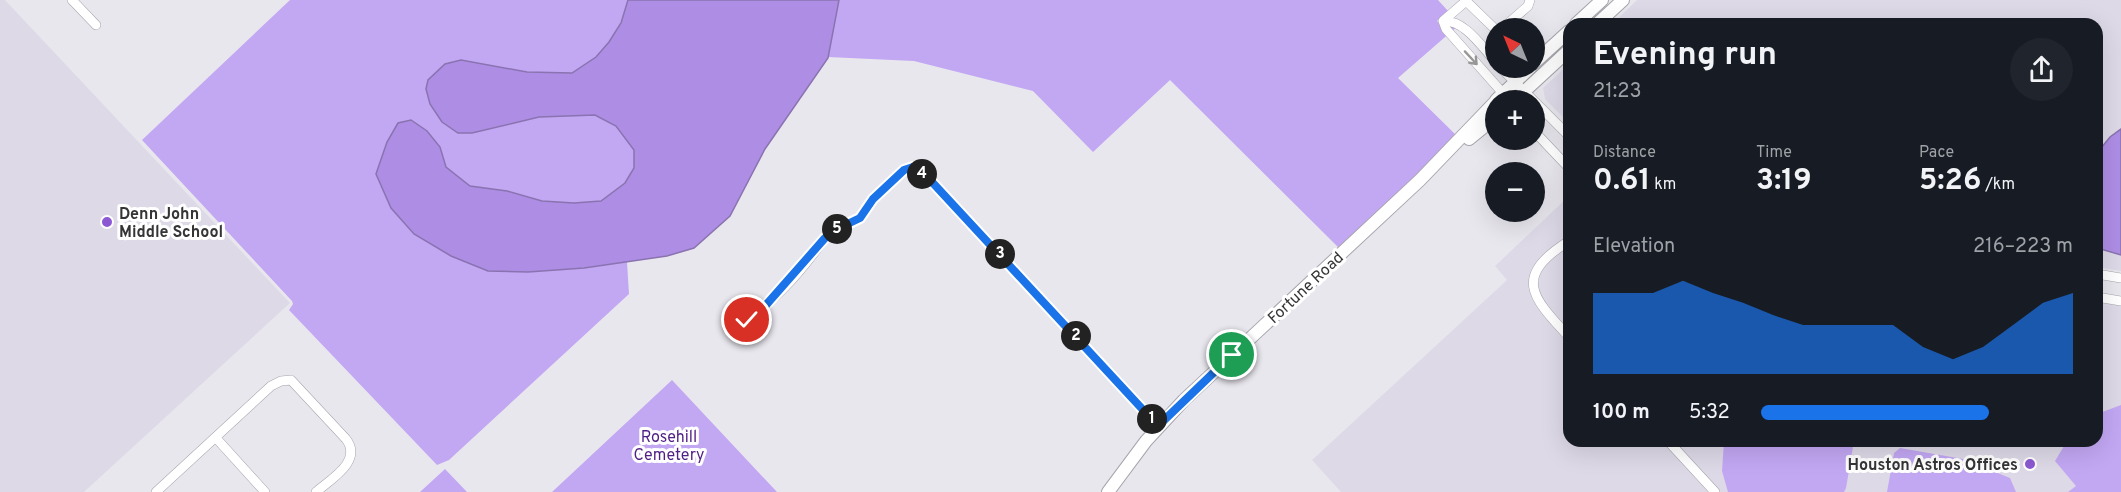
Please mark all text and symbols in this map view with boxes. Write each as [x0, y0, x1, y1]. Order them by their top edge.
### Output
north arrow [1485, 18, 1545, 78]
map controls [1485, 18, 1545, 222]
text: Evening run [1593, 35, 1777, 77]
button: share [2010, 38, 2073, 101]
one-way arrow [1464, 50, 1478, 65]
text: 21:23 [1593, 79, 1641, 105]
button: + [1485, 90, 1545, 150]
text: Distance [1593, 143, 1656, 163]
text: Time [1756, 143, 1792, 163]
text: Pace [1919, 143, 1954, 163]
pin: 4 [907, 159, 937, 189]
button: − [1485, 162, 1545, 222]
text: 0.61 [1593, 163, 1650, 200]
text: 3:19 [1756, 163, 1812, 200]
text: 5:26 [1919, 163, 1981, 200]
text: 4 [917, 164, 927, 184]
text: km [1650, 175, 1676, 195]
text: /km [1981, 175, 2015, 195]
place label: Denn John Middle School [119, 205, 223, 243]
pin: 5 [822, 214, 852, 244]
marker: Denn John Middle School [100, 215, 114, 229]
text: 5 [832, 219, 842, 239]
text: Elevation [1593, 234, 1675, 260]
text: 216–223 m [1973, 234, 2073, 260]
pin: 3 [985, 239, 1015, 269]
text: 3 [995, 244, 1005, 264]
street label: Fortune Road [1264, 248, 1348, 329]
pin [721, 294, 772, 345]
icon: check [730, 303, 763, 336]
pin: 2 [1061, 321, 1091, 351]
text: 2 [1071, 326, 1081, 346]
pin [1206, 329, 1257, 380]
icon: arrive [1215, 338, 1248, 371]
text: 100 m [1593, 400, 1650, 426]
text: 5:32 [1689, 400, 1730, 426]
pin: 1 [1137, 404, 1167, 434]
text: 1 [1149, 409, 1155, 429]
park label: Rosehill Cemetery [634, 428, 704, 466]
place label: Houston Astros Offices [1848, 456, 2018, 476]
marker: Houston Astros Offices [2023, 457, 2037, 471]

